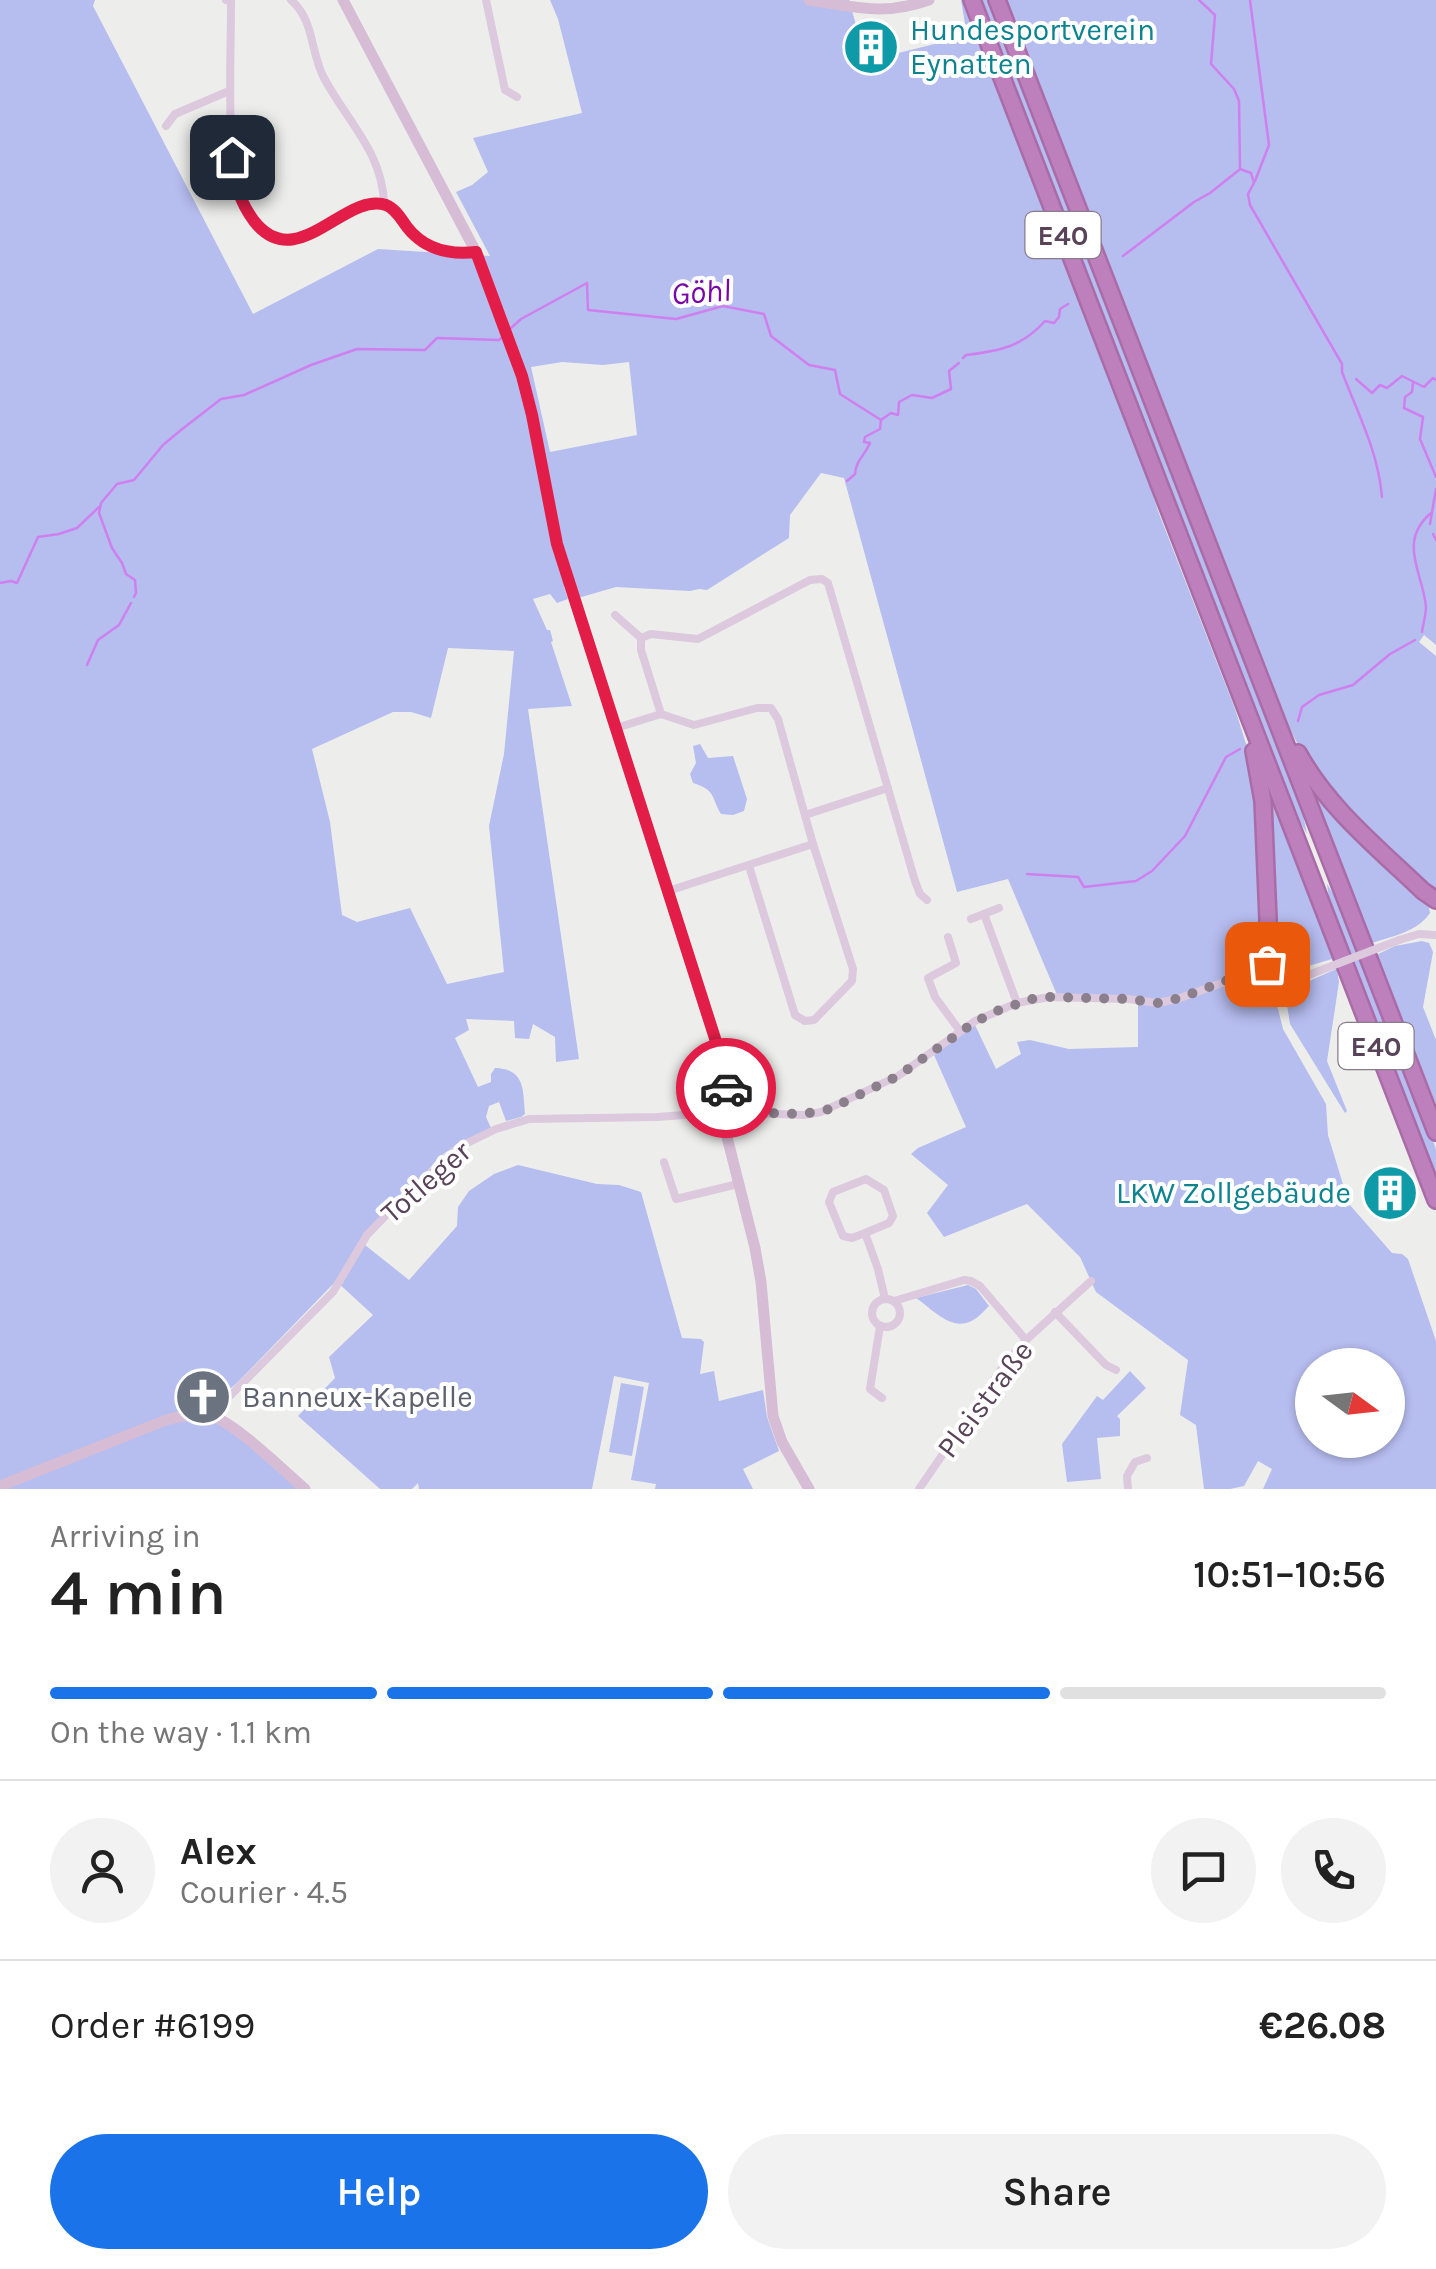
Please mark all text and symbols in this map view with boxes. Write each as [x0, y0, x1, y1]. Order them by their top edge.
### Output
place label: Hundesportverein Eynatten [910, 12, 1155, 82]
building icon: Hundesportverein Eynatten [841, 17, 901, 77]
pin [190, 115, 275, 200]
icon: home [205, 130, 260, 185]
road number: E40 [1026, 212, 1100, 258]
water label: Göhl [670, 271, 732, 313]
pin [1225, 922, 1310, 1007]
icon: bag [1240, 937, 1295, 992]
road number: E40 [1338, 1023, 1414, 1069]
courier [676, 1038, 776, 1138]
icon: car [699, 1061, 754, 1116]
street label: Totleger [374, 1133, 478, 1231]
building icon: LKW Zollgebäude [1360, 1163, 1420, 1223]
place label: LKW Zollgebäude [1116, 1175, 1351, 1211]
street label: Pleistraße [929, 1333, 1041, 1465]
north arrow [1295, 1348, 1405, 1458]
map controls [1295, 1348, 1405, 1458]
church icon: Banneux-Kapelle [173, 1367, 233, 1427]
place label: Banneux-Kapelle [242, 1379, 473, 1415]
text: Arriving in [50, 1518, 201, 1555]
text: 10:51–10:56 [1193, 1552, 1386, 1597]
text: 4 min [50, 1554, 227, 1630]
text: On the way · 1.1 km [50, 1714, 312, 1751]
button: person [50, 1818, 155, 1923]
button: chat [1151, 1818, 1256, 1923]
button: phone [1281, 1818, 1386, 1923]
text: Alex [180, 1829, 257, 1874]
text: Courier · 4.5 [180, 1874, 348, 1911]
text: Order #6199 [50, 2003, 255, 2048]
text: €26.08 [1259, 2003, 1386, 2048]
button: Help [50, 2134, 708, 2249]
button: Share [728, 2134, 1386, 2249]

